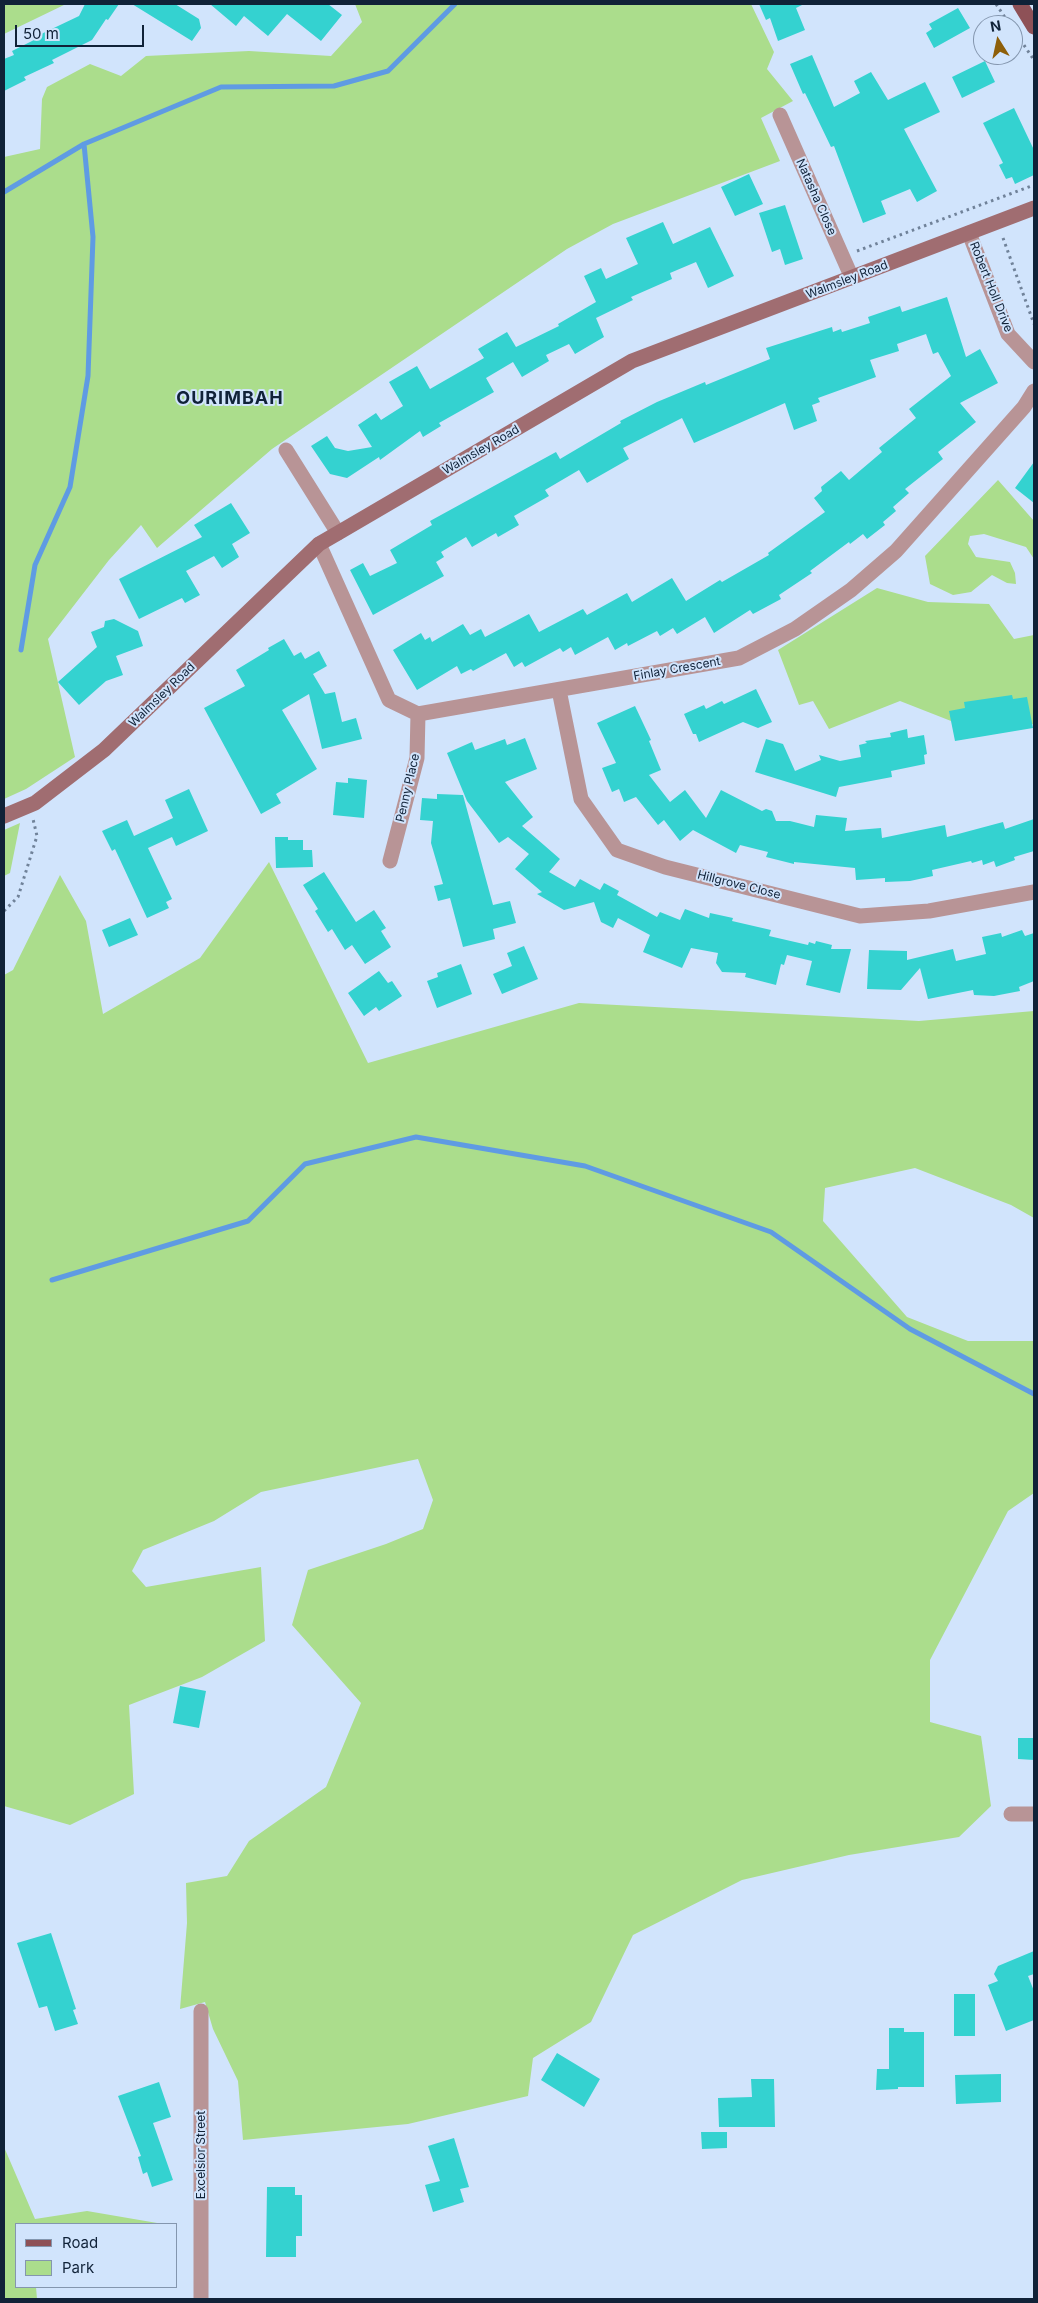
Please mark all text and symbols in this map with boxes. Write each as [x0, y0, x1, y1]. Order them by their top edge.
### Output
scale bar [18, 15, 146, 47]
north arrow [973, 15, 1023, 65]
text: N [989, 16, 1002, 35]
text: 50 m [23, 24, 59, 43]
street label: Natasha Close [793, 157, 839, 237]
street label: Robert Holl Drive [966, 240, 1016, 334]
street label: Walmsley Road [804, 258, 890, 302]
district label: OURIMBAH [175, 388, 285, 410]
street label: Walmsley Road [440, 422, 522, 478]
street label: Finlay Crescent [632, 654, 722, 684]
street label: Walmsley Road [126, 660, 198, 730]
street label: Penny Place [393, 752, 423, 824]
street label: Hillgrove Close [696, 868, 782, 902]
street label: Excelsior Street [194, 2111, 208, 2199]
legend [15, 2223, 178, 2288]
text: Road [62, 2233, 98, 2252]
text: Park [62, 2258, 94, 2277]

